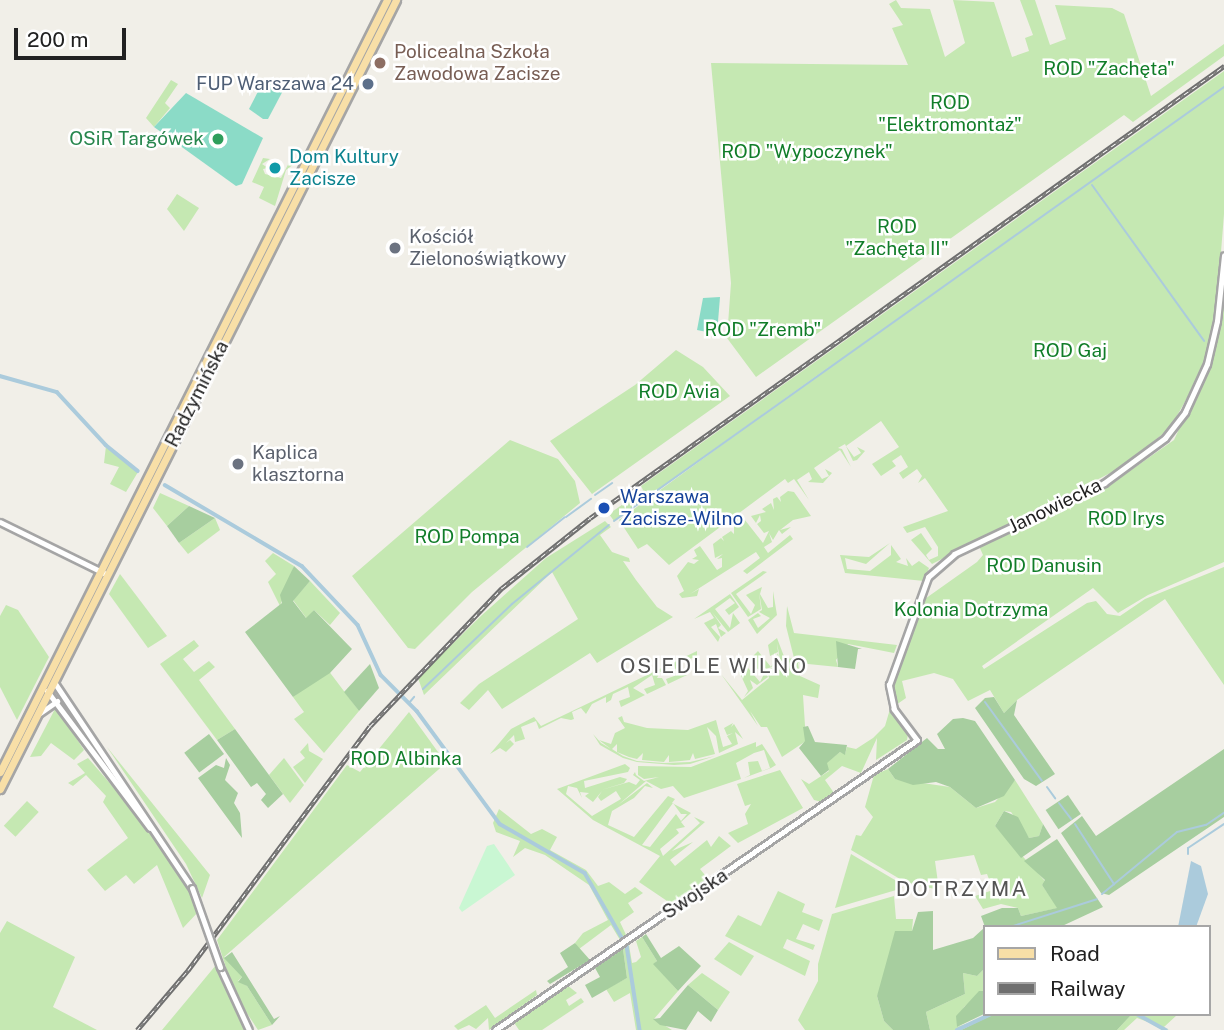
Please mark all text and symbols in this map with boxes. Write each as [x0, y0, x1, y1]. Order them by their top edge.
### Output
scale bar [18, 14, 130, 58]
text: 200 m [27, 27, 88, 52]
place label: Policealna Szkoła Zawodowa Zacisze [394, 41, 560, 85]
marker: Policealna Szkoła Zawodowa Zacisze [372, 55, 388, 71]
park label: ROD "Zachęta" [1043, 58, 1175, 80]
place label: FUP Warszawa 24 [196, 73, 354, 95]
marker: FUP Warszawa 24 [360, 76, 376, 92]
park label: ROD "Elektromontaż" [878, 92, 1022, 136]
place label: OSiR Targówek [69, 128, 204, 150]
marker: OSiR Targówek [210, 131, 226, 147]
park label: ROD "Wypoczynek" [721, 141, 893, 163]
place label: Dom Kultury Zacisze [289, 146, 399, 190]
marker: Dom Kultury Zacisze [267, 160, 283, 176]
park label: ROD "Zachęta II" [845, 216, 949, 260]
place label: Kościół Zielonoświątkowy [409, 226, 567, 270]
marker: Kościół Zielonoświątkowy [387, 240, 403, 256]
park label: ROD "Zremb" [705, 319, 821, 341]
street label: Radzymińska [160, 337, 234, 451]
park label: ROD Gaj [1033, 340, 1107, 362]
park label: ROD Avia [638, 381, 720, 403]
place label: Kaplica klasztorna [252, 442, 344, 486]
marker: Kaplica klasztorna [230, 456, 246, 472]
street label: Janowiecka [1005, 474, 1105, 538]
place label: Warszawa Zacisze-Wilno [620, 486, 743, 530]
marker: Warszawa Zacisze-Wilno [594, 498, 614, 518]
park label: ROD Irys [1087, 508, 1165, 530]
park label: ROD Pompa [414, 526, 520, 548]
park label: ROD Danusin [986, 555, 1102, 577]
park label: Kolonia Dotrzyma [894, 599, 1048, 621]
district label: OSIEDLE WILNO [621, 653, 807, 679]
park label: ROD Albinka [350, 748, 462, 770]
street label: Swojska [658, 864, 732, 924]
district label: DOTRZYMA [897, 876, 1027, 902]
legend [982, 925, 1210, 1016]
text: Road [1050, 941, 1100, 966]
text: Railway [1050, 976, 1126, 1001]

